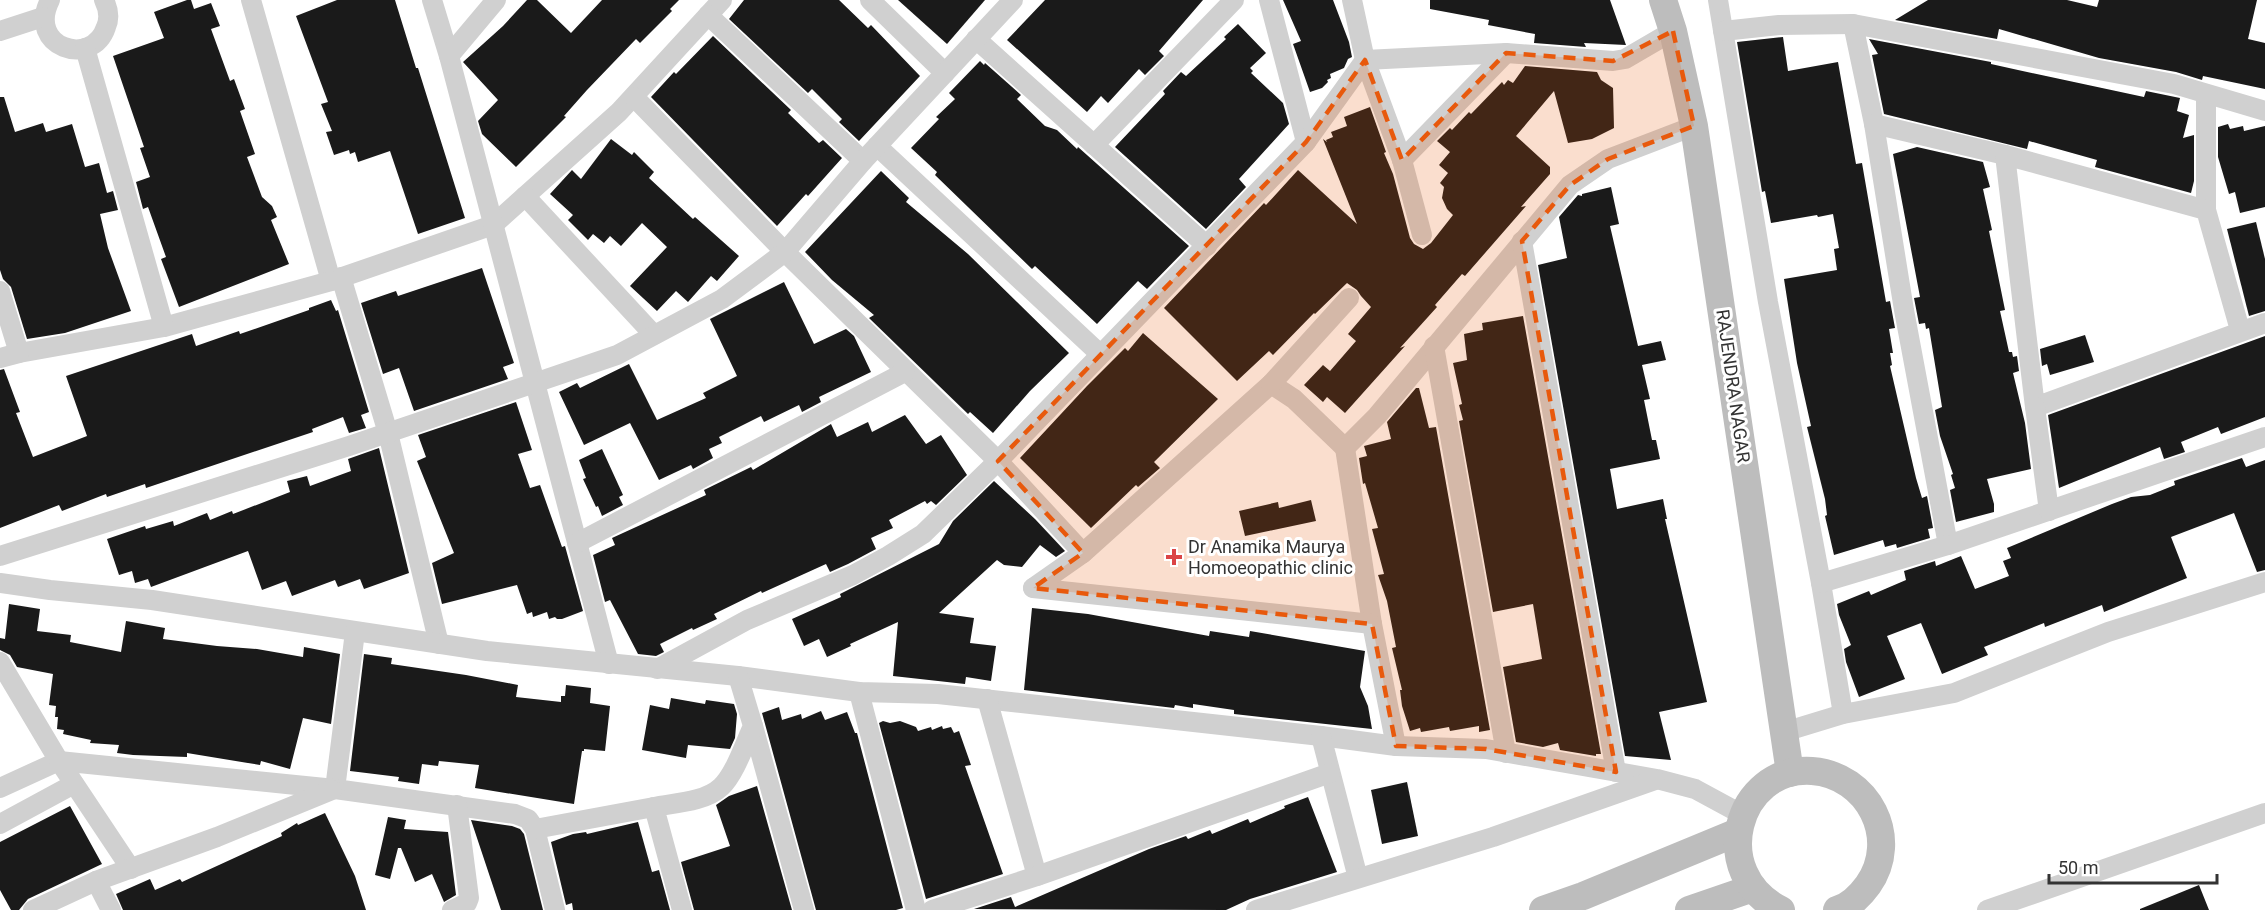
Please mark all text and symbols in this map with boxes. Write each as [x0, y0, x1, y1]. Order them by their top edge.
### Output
street label: RAJENDRA NAGAR [1712, 308, 1755, 464]
place label: Dr Anamika Maurya Homoeopathic clinic [1188, 536, 1353, 578]
marker: Dr Anamika Maurya Homoeopathic clinic [1165, 548, 1183, 566]
scale bar [2049, 847, 2217, 885]
text: 50 m [2058, 857, 2098, 878]

